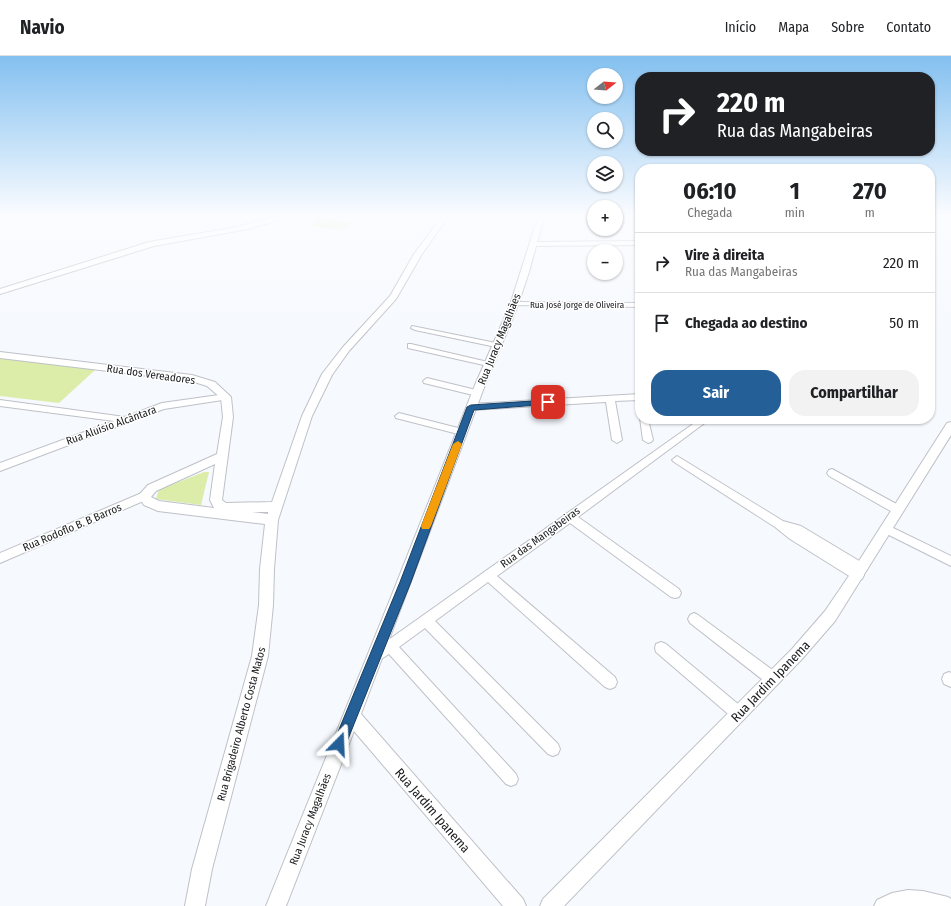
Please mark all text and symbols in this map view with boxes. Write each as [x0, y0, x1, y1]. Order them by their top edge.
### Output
text: Navio [20, 16, 65, 39]
text: Início [725, 19, 756, 36]
text: Mapa [778, 19, 809, 36]
text: Sobre [831, 19, 864, 36]
text: Contato [886, 19, 931, 36]
north arrow [587, 68, 623, 104]
map controls [587, 68, 623, 280]
text: 220 m [717, 86, 785, 119]
icon: right [651, 88, 703, 140]
button: search [587, 112, 623, 148]
text: Rua das Mangabeiras [717, 120, 873, 142]
button: layers [587, 156, 623, 192]
text: 06:10 [683, 177, 737, 205]
text: 1 [790, 177, 800, 205]
text: 270 [853, 177, 887, 205]
button: + [587, 200, 623, 236]
text: Chegada [687, 205, 732, 220]
text: min [785, 205, 805, 220]
text: m [865, 205, 875, 220]
button: − [587, 244, 623, 280]
text: Vire à direita [685, 246, 764, 264]
icon: right [651, 252, 673, 274]
text: 220 m [883, 254, 919, 272]
text: Rua das Mangabeiras [685, 264, 797, 279]
street label: Rua Juracy Magalhães [475, 291, 524, 387]
street label: Rua José Jorge de Oliveira [530, 300, 625, 310]
icon: arrive [651, 312, 673, 334]
text: Chegada ao destino [685, 314, 807, 332]
text: 50 m [889, 314, 919, 332]
street label: Rua dos Vereadores [106, 362, 196, 387]
button: Sair [651, 370, 781, 416]
button: Compartilhar [789, 370, 919, 416]
pin [531, 385, 565, 419]
icon: arrive [537, 391, 559, 413]
street label: Rua Aluísio Alcântara [64, 403, 158, 448]
street label: Rua Rodoflo B. B Barros [21, 501, 124, 554]
street label: Rua das Mangabeiras [498, 504, 583, 571]
street label: Rua Jardim Ipanema [728, 638, 813, 725]
street label: Rua Brigadeiro Alberto Costa Matos [215, 645, 268, 803]
position arrow [318, 723, 360, 765]
street label: Rua Jardim Ipanema [392, 765, 473, 856]
street label: Rua Juracy Magalhães [287, 771, 334, 867]

